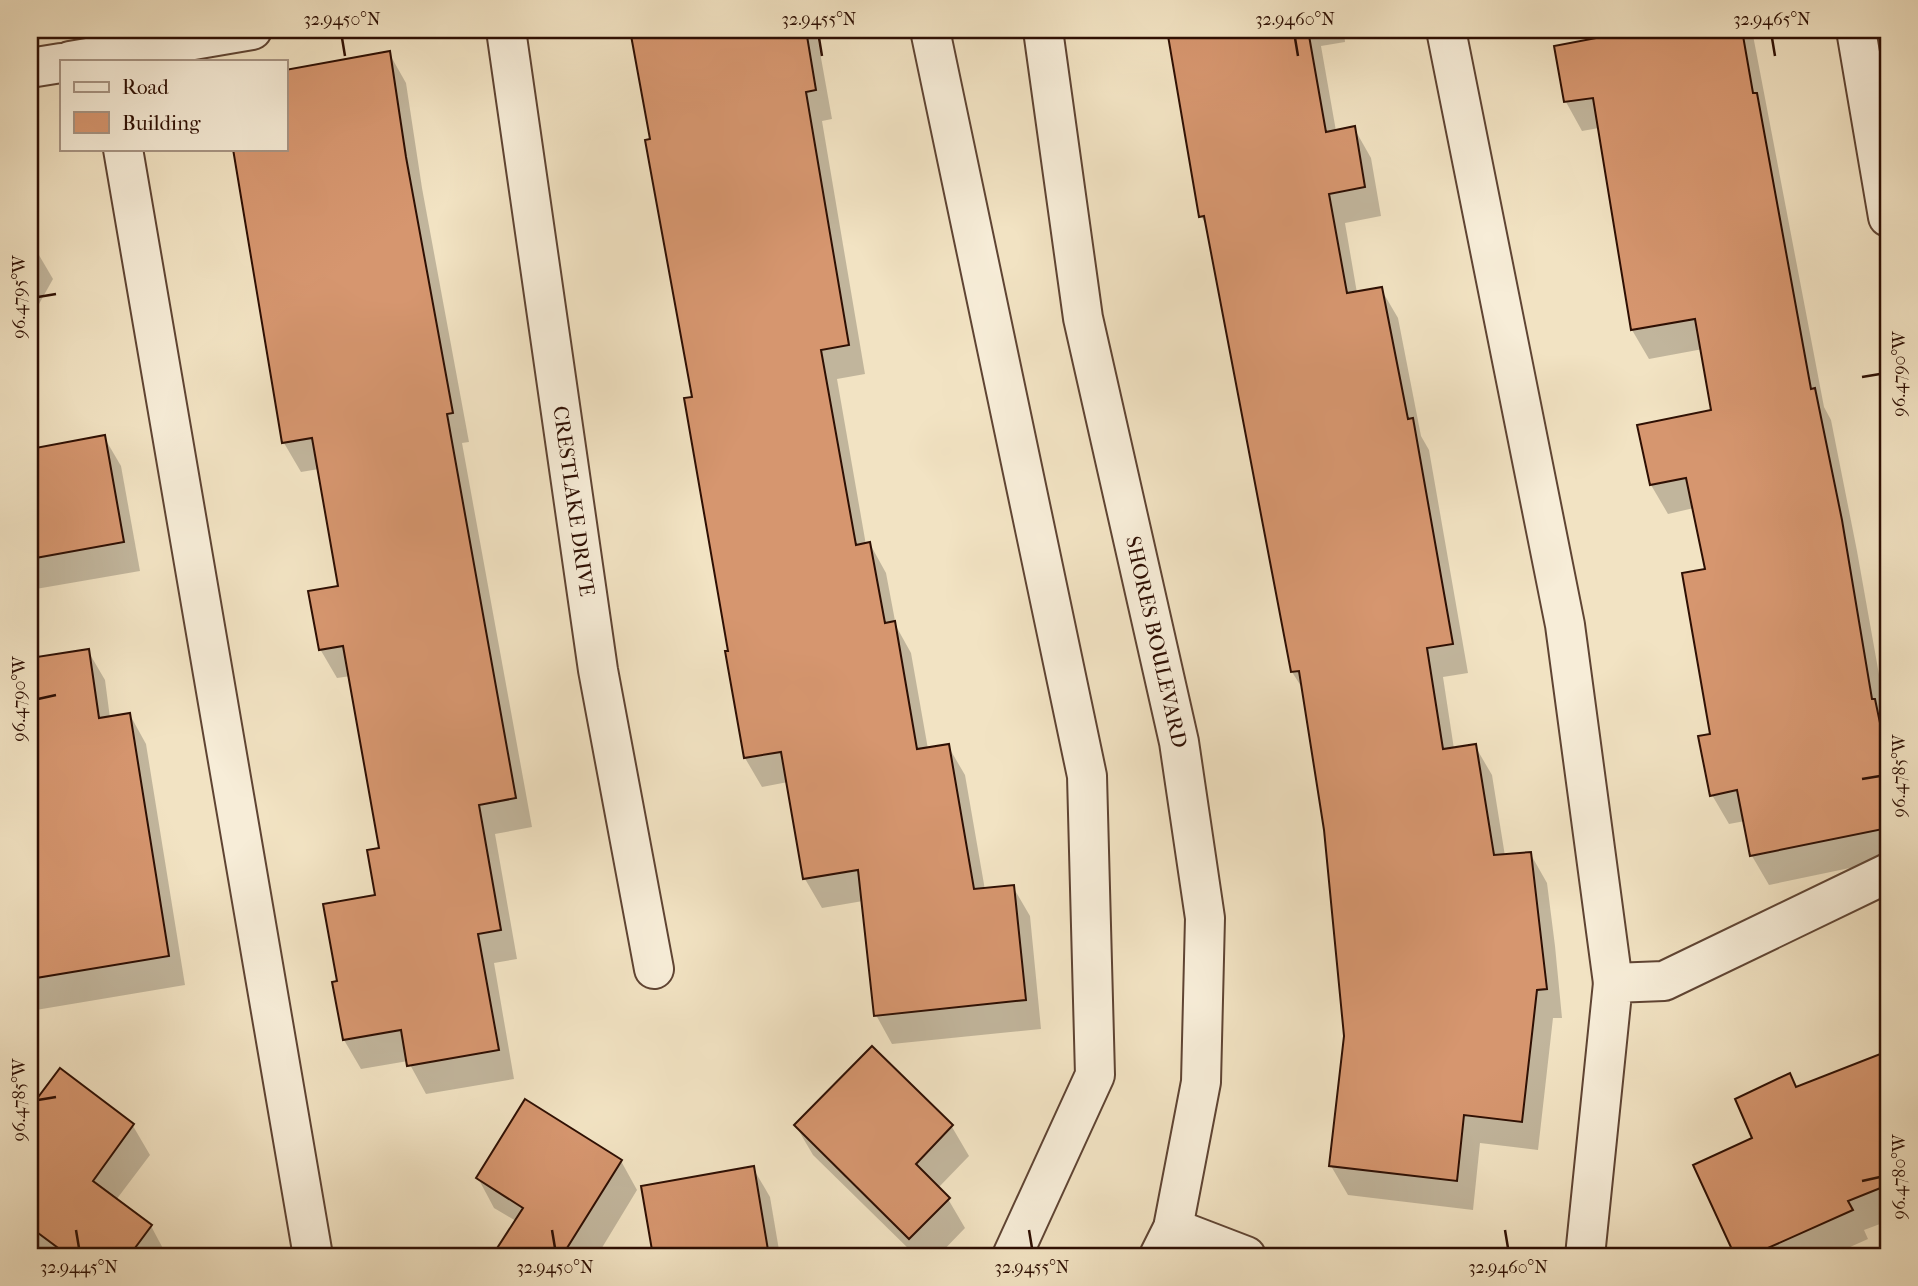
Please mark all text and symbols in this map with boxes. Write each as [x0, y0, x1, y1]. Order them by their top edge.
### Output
text: 32.9450°N [303, 9, 381, 30]
text: 32.9455°N [782, 9, 857, 30]
text: 32.9460°N [1255, 9, 1335, 30]
text: 32.9465°N [1733, 9, 1811, 30]
legend [60, 60, 287, 150]
text: Road [122, 75, 169, 99]
text: Building [122, 111, 201, 135]
text: 96.4795°W [9, 254, 30, 339]
text: 96.4790°W [1889, 330, 1910, 417]
street label: CRESTLAKE DRIVE [548, 404, 599, 598]
street label: SHORES BOULEVARD [1121, 534, 1192, 750]
text: 96.4790°W [9, 655, 30, 742]
text: 96.4785°W [1889, 733, 1910, 817]
text: 96.4785°W [9, 1057, 30, 1141]
text: 96.4780°W [1889, 1133, 1910, 1220]
text: 32.9445°N [40, 1257, 118, 1278]
text: 32.9450°N [516, 1257, 594, 1278]
text: 32.9455°N [995, 1257, 1070, 1278]
text: 32.9460°N [1468, 1257, 1548, 1278]

